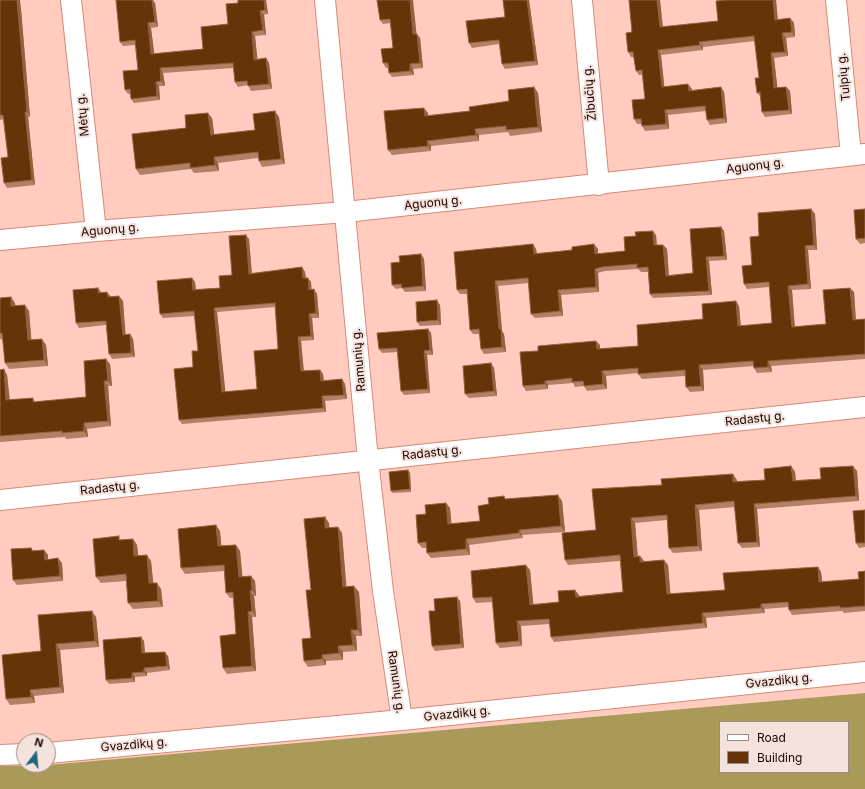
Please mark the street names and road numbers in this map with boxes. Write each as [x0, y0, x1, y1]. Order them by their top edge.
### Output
street label: Tulpių g. [834, 52, 854, 102]
street label: Žibučių g. [580, 65, 600, 121]
street label: Mėtų g. [74, 93, 92, 137]
street label: Aguonų g. [725, 155, 785, 177]
street label: Aguonų g. [403, 193, 463, 213]
street label: Aguonų g. [80, 220, 140, 240]
street label: Ramunių g. [349, 328, 369, 392]
street label: Radastų g. [724, 409, 786, 429]
street label: Radastų g. [401, 443, 463, 463]
street label: Radastų g. [79, 478, 141, 498]
street label: Ramunių g. [384, 650, 408, 714]
street label: Gvazdikų g. [745, 670, 813, 692]
street label: Gvazdikų g. [423, 703, 491, 725]
street label: Gvazdikų g. [100, 735, 168, 755]

